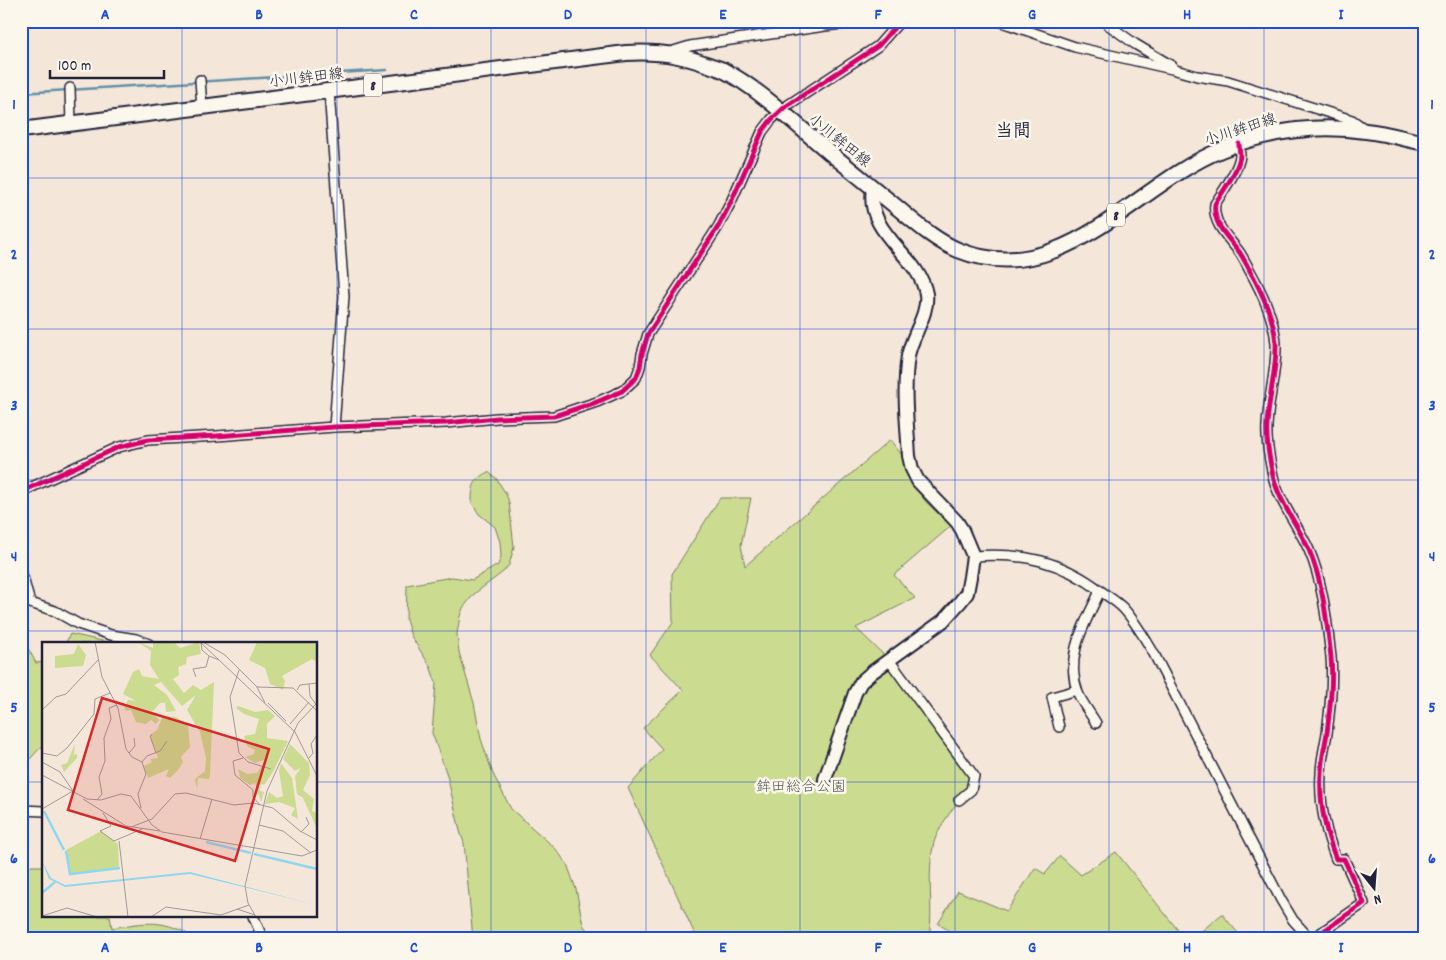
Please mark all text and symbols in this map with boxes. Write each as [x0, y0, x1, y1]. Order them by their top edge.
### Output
text: A [101, 4, 110, 27]
text: B [255, 4, 263, 27]
text: C [410, 4, 418, 27]
text: D [564, 4, 573, 27]
text: E [719, 4, 727, 27]
text: F [874, 4, 882, 27]
text: G [1028, 4, 1036, 27]
text: H [1183, 4, 1191, 27]
text: I [1339, 4, 1345, 27]
scale bar [50, 48, 164, 80]
text: 100 m [58, 56, 91, 78]
street label: 小川鉾田線 [268, 63, 345, 94]
road number: 8 [364, 74, 382, 96]
text: 1 [12, 94, 16, 117]
text: 1 [1430, 94, 1434, 117]
street label: 小川鉾田線 [803, 109, 875, 174]
street label: 小川鉾田線 [1202, 109, 1280, 153]
district label: 当間 [995, 120, 1031, 145]
road number: 8 [1107, 204, 1125, 226]
text: 2 [11, 244, 18, 267]
text: 2 [1429, 244, 1436, 267]
text: 3 [10, 395, 18, 418]
text: 3 [1428, 395, 1436, 418]
text: 4 [11, 546, 17, 569]
text: 4 [1429, 546, 1435, 569]
inset map [42, 642, 318, 918]
text: 5 [10, 697, 18, 720]
text: 5 [1428, 697, 1436, 720]
park label: 鉾田総合公園 [756, 777, 846, 799]
text: 6 [10, 848, 18, 871]
text: 6 [1428, 848, 1436, 871]
north arrow [1348, 862, 1398, 912]
text: N [1371, 888, 1383, 909]
text: A [101, 937, 110, 960]
text: B [255, 937, 263, 960]
text: C [410, 937, 418, 960]
text: D [564, 937, 573, 960]
text: E [719, 937, 727, 960]
text: F [874, 937, 882, 960]
text: G [1028, 937, 1036, 960]
text: H [1183, 937, 1191, 960]
text: I [1339, 937, 1345, 960]

